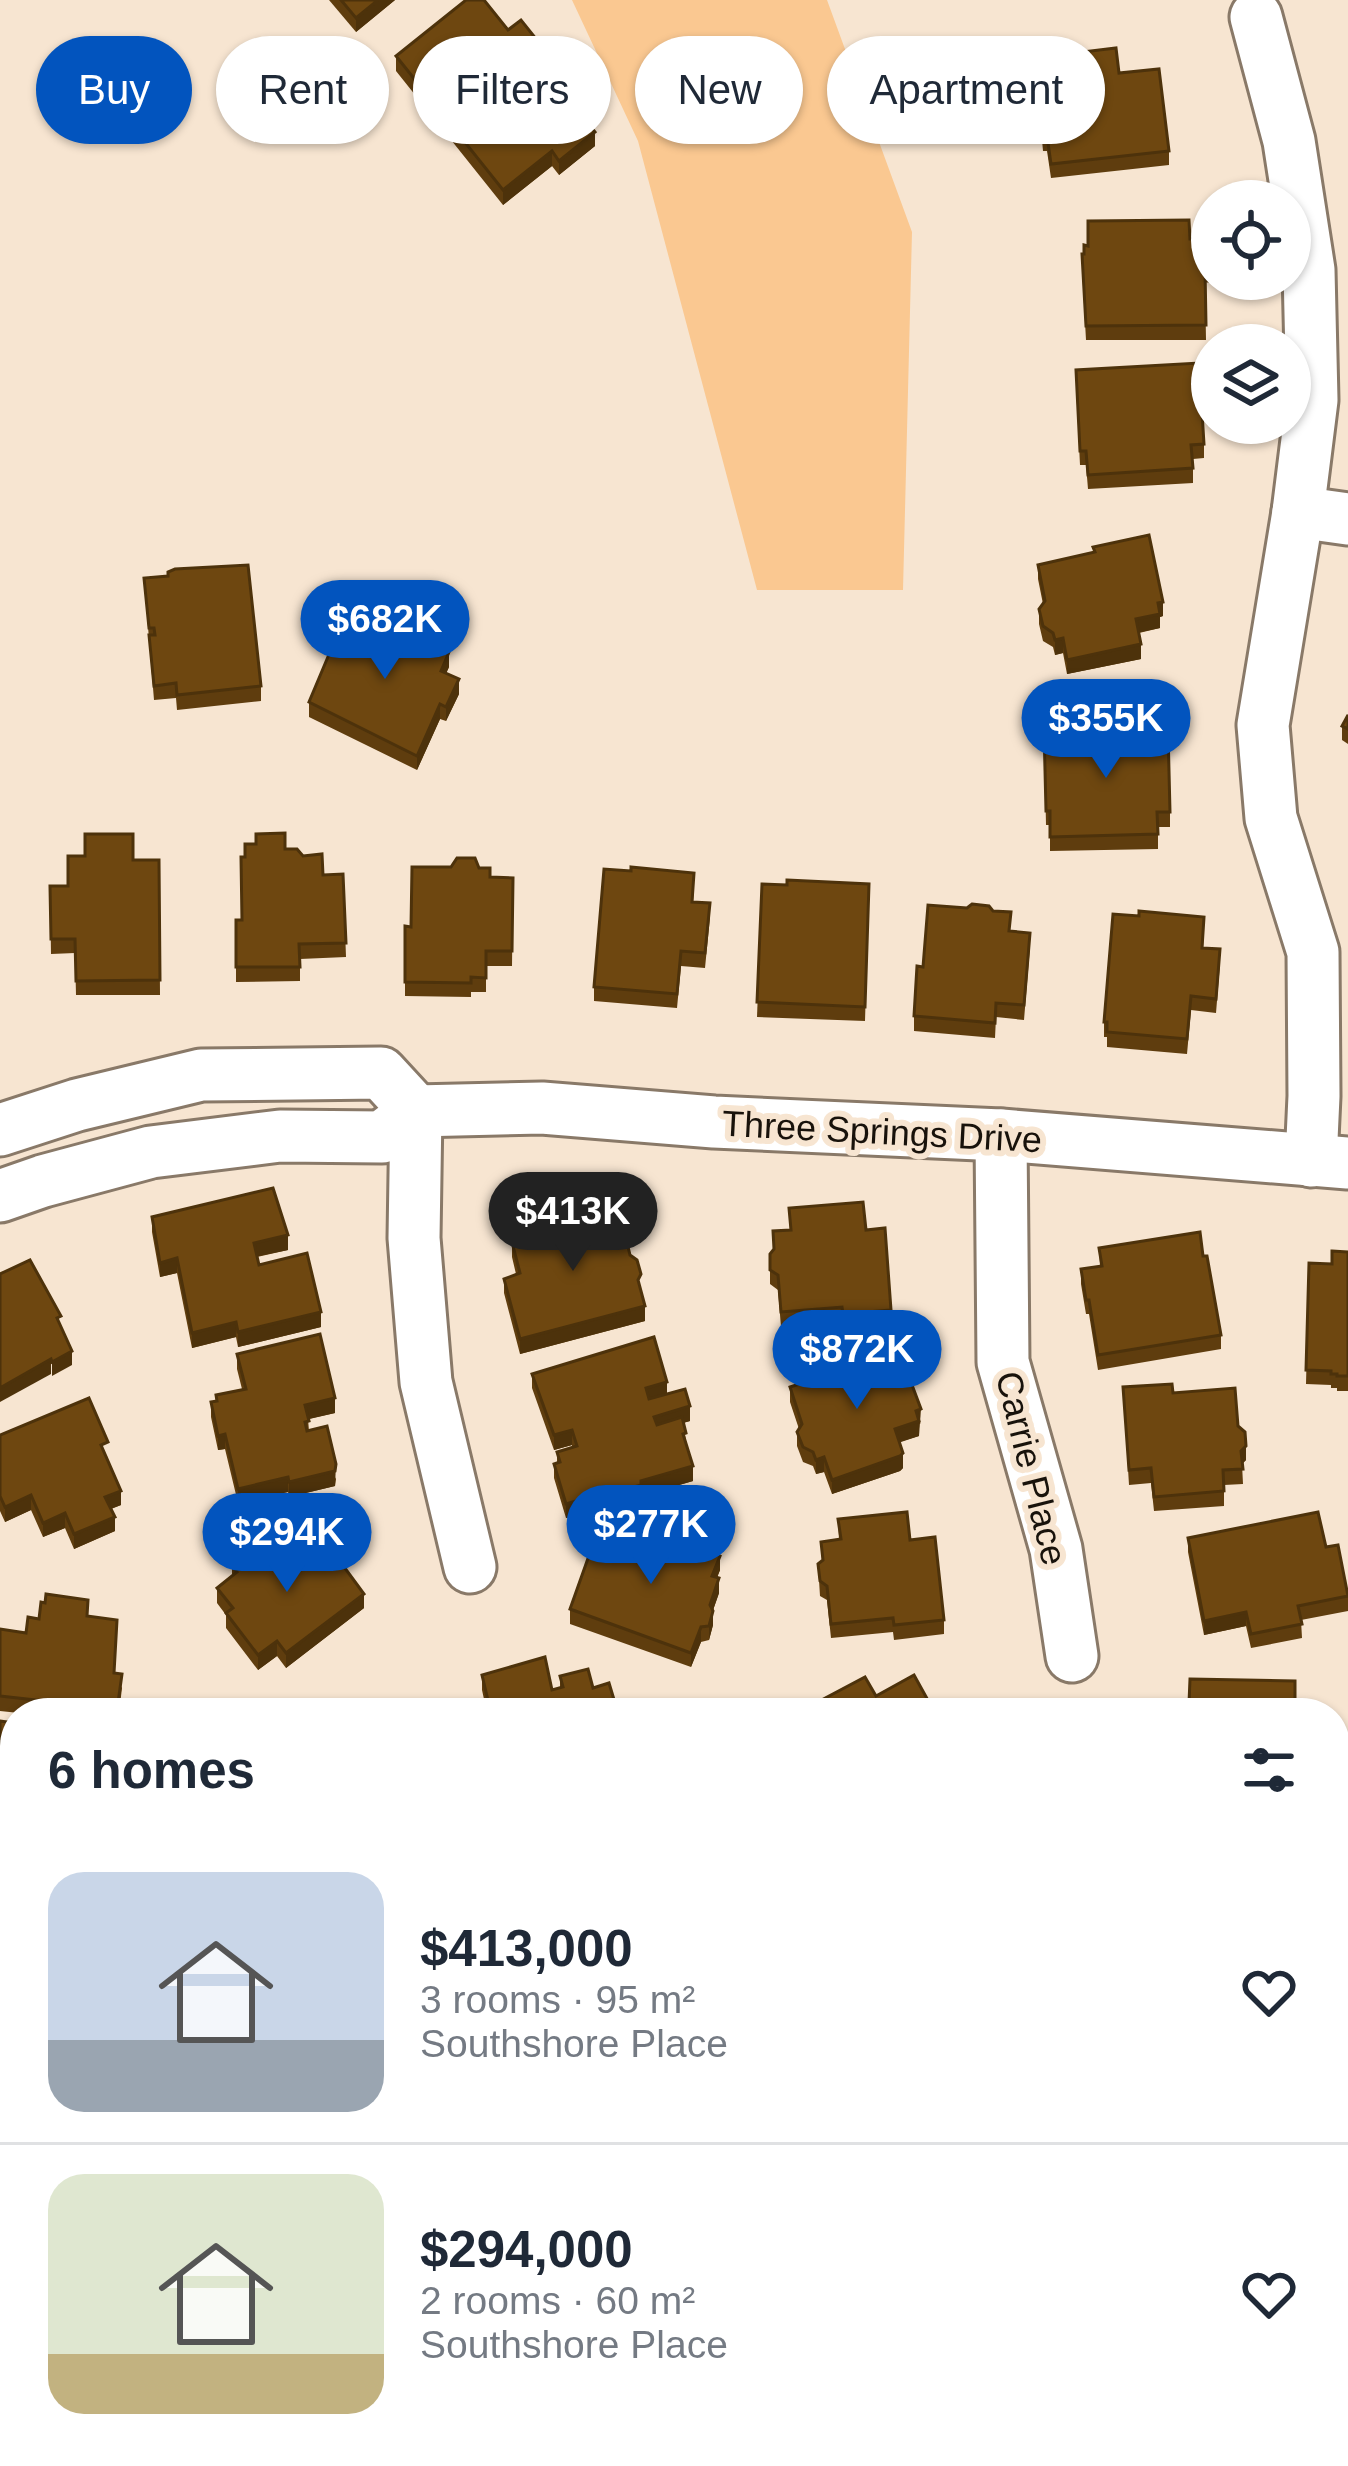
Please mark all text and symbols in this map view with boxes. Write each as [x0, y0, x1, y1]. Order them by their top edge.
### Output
chip: Buy [36, 36, 192, 144]
chip: Rent [216, 36, 389, 144]
chip: Filters [413, 36, 611, 144]
chip: New [635, 36, 803, 144]
chip: Apartment [827, 36, 1105, 144]
map controls [1191, 180, 1311, 444]
button: locate [1191, 180, 1311, 300]
button: layers [1191, 324, 1311, 444]
pin: $682K [301, 580, 469, 682]
text: $682K [328, 597, 442, 640]
pin: $355K [1022, 679, 1190, 781]
text: $355K [1049, 696, 1163, 739]
street label: Three Springs Drive [721, 1103, 1043, 1160]
pin: $413K [489, 1172, 657, 1274]
text: $413K [516, 1189, 630, 1232]
pin: $872K [773, 1310, 941, 1412]
text: $872K [800, 1327, 914, 1370]
street label: Carrie Place [988, 1367, 1075, 1569]
pin: $277K [567, 1485, 735, 1587]
pin: $294K [203, 1493, 371, 1595]
text: $277K [594, 1502, 708, 1545]
text: $294K [230, 1510, 344, 1553]
icon: filters [1236, 1737, 1302, 1803]
text: 6 homes [48, 1742, 255, 1799]
icon: home [144, 1920, 288, 2064]
text: $413,000 [420, 1920, 633, 1977]
icon: heart [1236, 1959, 1302, 2025]
text: 3 rooms · 95 m² [420, 1978, 695, 2021]
text: Southshore Place [420, 2022, 728, 2065]
text: $294,000 [420, 2221, 633, 2278]
icon: home [144, 2222, 288, 2366]
icon: heart [1236, 2261, 1302, 2327]
text: 2 rooms · 60 m² [420, 2279, 695, 2322]
text: Southshore Place [420, 2323, 728, 2366]

